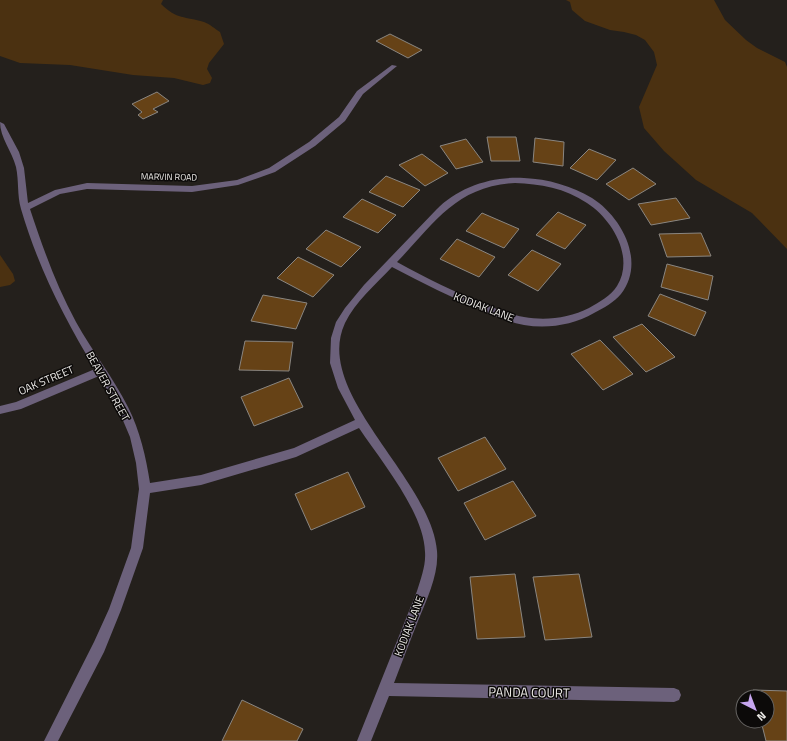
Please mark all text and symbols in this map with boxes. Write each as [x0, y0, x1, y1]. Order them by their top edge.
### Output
street label: MARVIN ROAD [141, 170, 198, 183]
street label: KODIAK LANE [451, 288, 517, 326]
street label: BEAVER STREET [82, 348, 134, 424]
street label: OAK STREET [16, 361, 76, 399]
street label: KODIAK LANE [390, 593, 428, 659]
street label: PANDA COURT [488, 681, 570, 703]
north arrow [735, 689, 775, 729]
text: N [754, 708, 770, 725]

